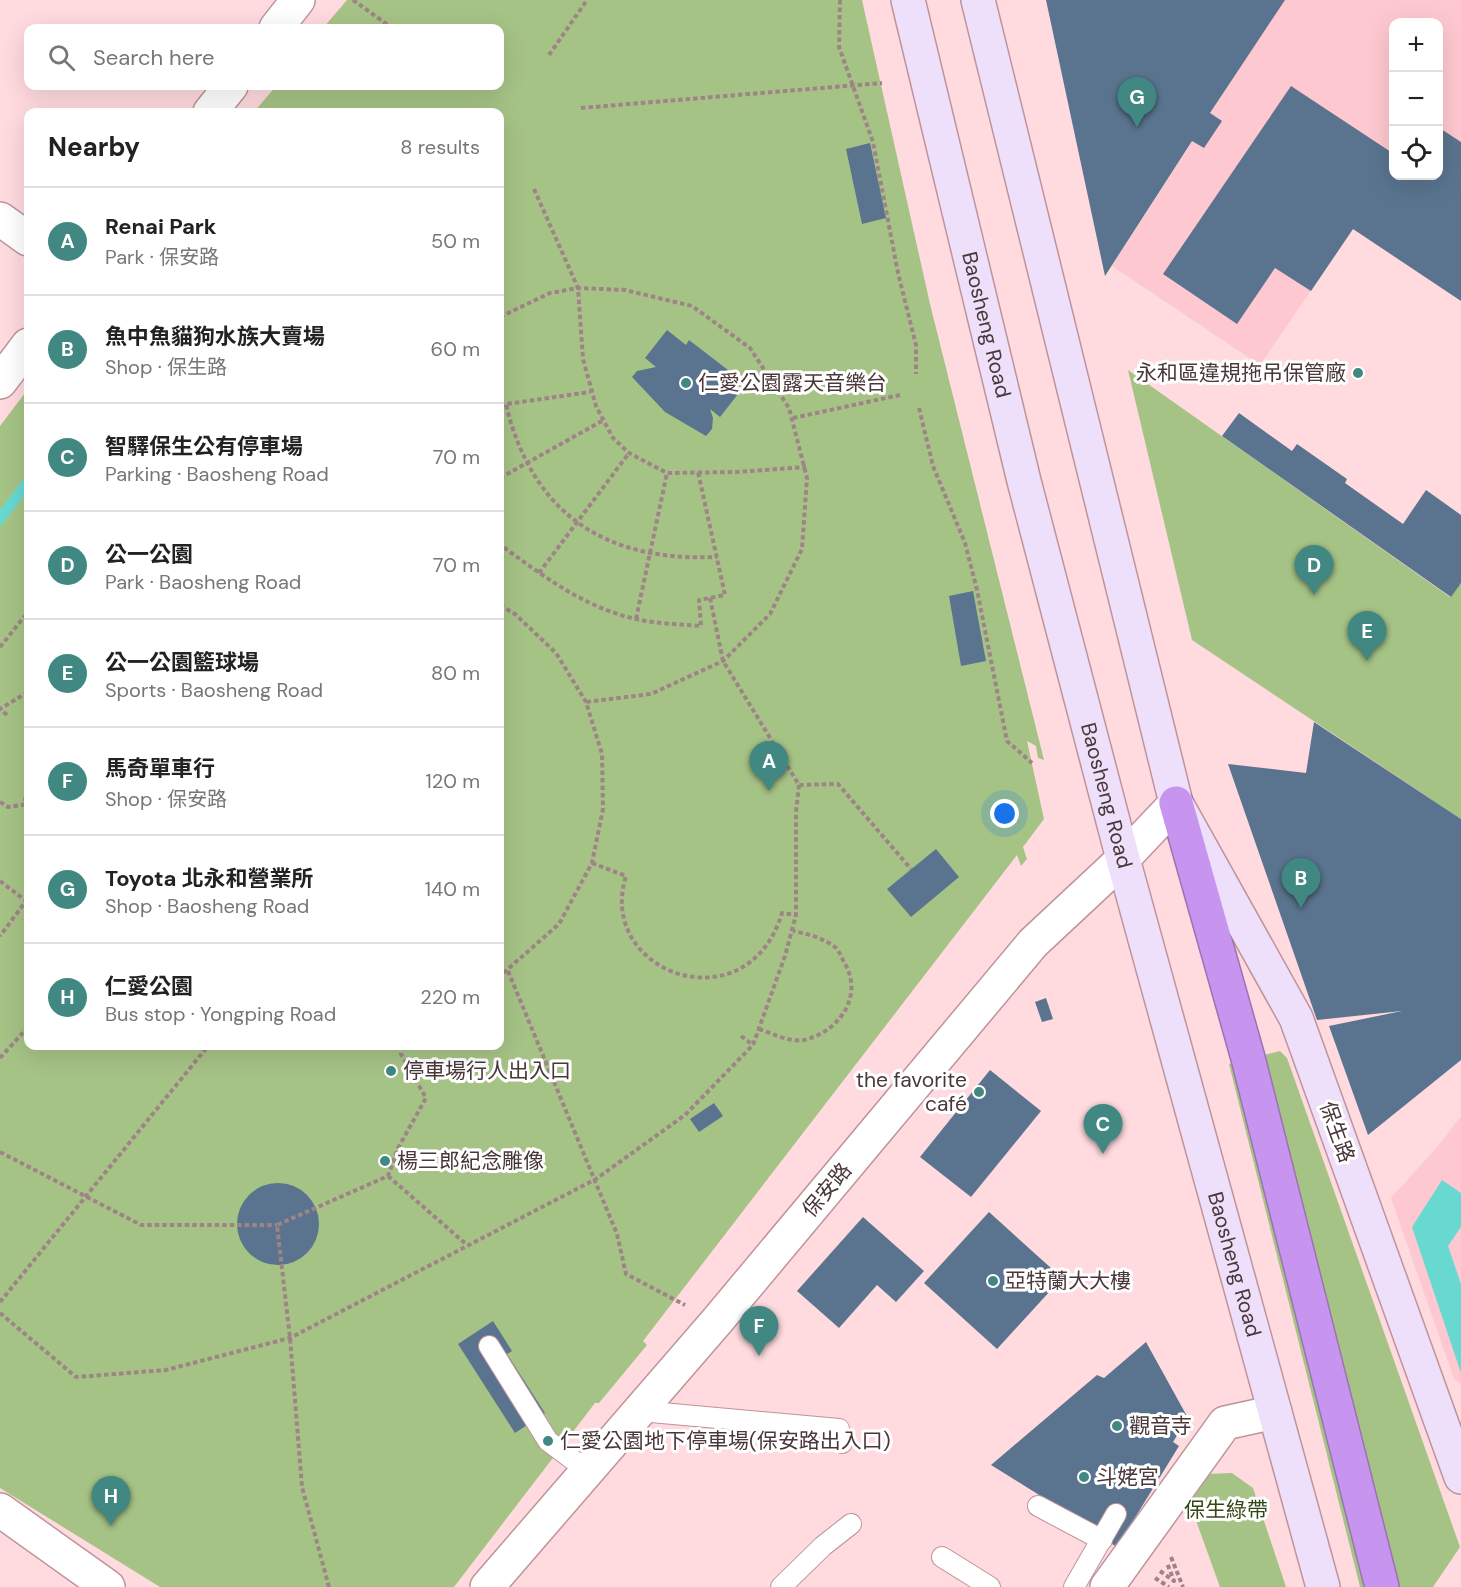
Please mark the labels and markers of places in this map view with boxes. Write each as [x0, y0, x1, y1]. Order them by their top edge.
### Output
pin: G [1118, 78, 1156, 127]
place label: 永和區違規拖吊保管廠 [1136, 359, 1346, 387]
marker: 永和區違規拖吊保管廠 [1351, 366, 1365, 380]
place label: 仁愛公園露天音樂台 [698, 369, 887, 397]
marker: 仁愛公園露天音樂台 [679, 376, 693, 390]
pin: D [1294, 546, 1334, 595]
pin: E [1348, 612, 1386, 661]
pin: A [750, 742, 788, 791]
pin: B [1282, 858, 1320, 908]
place label: 停車場行人出入口 [403, 1057, 571, 1085]
marker: 停車場行人出入口 [384, 1064, 398, 1078]
place label: the favorite café [856, 1066, 967, 1118]
marker: the favorite café [972, 1085, 986, 1099]
pin: C [1084, 1104, 1122, 1154]
place label: 楊三郎紀念雕像 [397, 1147, 544, 1175]
marker: 楊三郎紀念雕像 [378, 1154, 392, 1168]
place label: 亞特蘭大大樓 [1005, 1267, 1131, 1295]
marker: 亞特蘭大大樓 [986, 1274, 1000, 1288]
pin: F [740, 1306, 778, 1356]
place label: 觀音寺 [1129, 1412, 1192, 1440]
marker: 觀音寺 [1110, 1419, 1124, 1433]
place label: 仁愛公園地下停車場(保安路出入口) [560, 1427, 891, 1455]
marker: 仁愛公園地下停車場(保安路出入口) [541, 1434, 555, 1448]
place label: 斗姥宮 [1096, 1463, 1159, 1491]
marker: 斗姥宮 [1077, 1470, 1091, 1484]
pin: H [92, 1476, 130, 1526]

